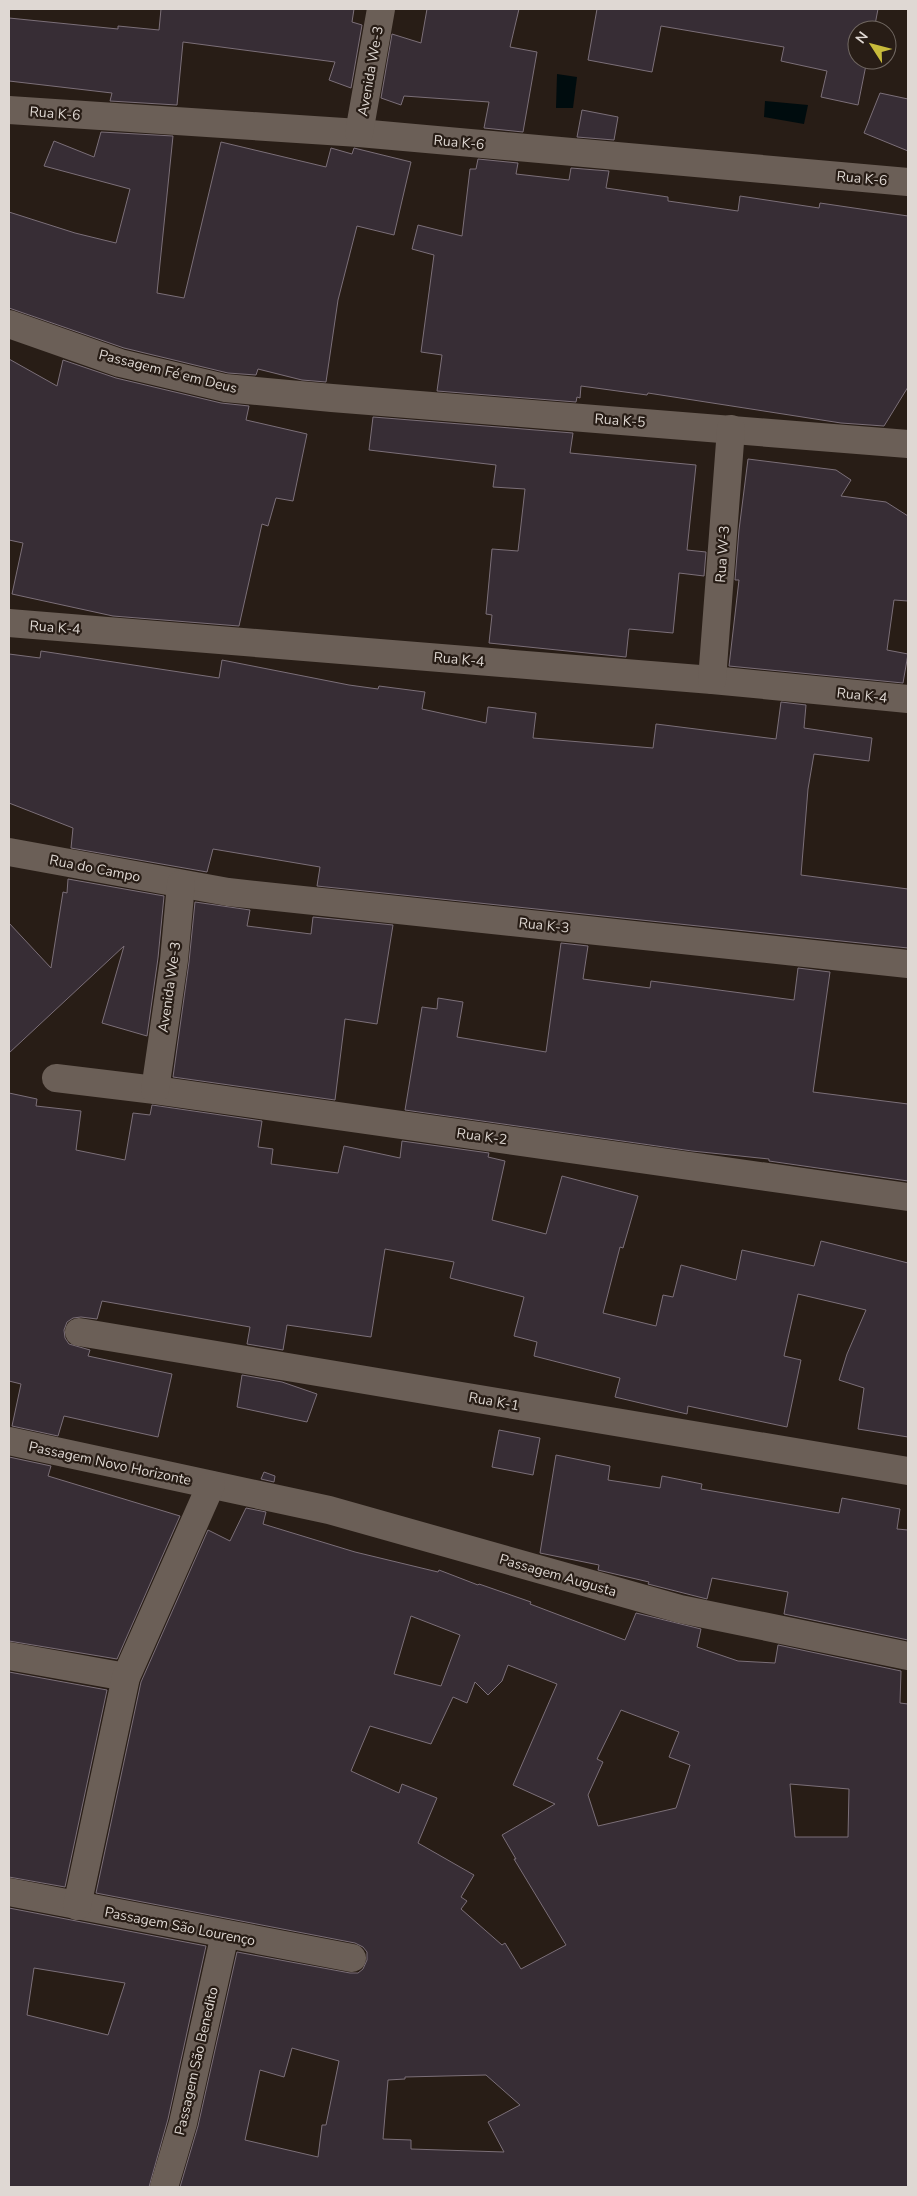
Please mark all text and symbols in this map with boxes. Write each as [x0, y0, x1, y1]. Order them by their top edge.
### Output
north arrow [847, 20, 897, 70]
street label: Avenida We-3 [353, 24, 388, 118]
text: N [851, 28, 873, 47]
street label: Rua K-6 [29, 102, 81, 125]
street label: Rua K-6 [433, 131, 485, 154]
street label: Rua K-6 [836, 167, 888, 190]
street label: Passagem Fé em Deus [97, 345, 239, 398]
street label: Rua K-5 [594, 409, 646, 432]
street label: Rua W-3 [711, 525, 734, 583]
street label: Rua K-4 [29, 616, 81, 639]
street label: Rua K-4 [433, 648, 485, 671]
street label: Rua K-4 [836, 683, 888, 708]
street label: Rua do Campo [48, 850, 142, 887]
street label: Rua K-3 [518, 913, 570, 938]
street label: Avenida We-3 [154, 941, 185, 1034]
street label: Rua K-2 [455, 1124, 508, 1149]
street label: Rua K-1 [467, 1388, 521, 1415]
street label: Passagem Novo Horizonte [27, 1437, 193, 1490]
street label: Passagem Augusta [497, 1550, 619, 1601]
street label: Passagem São Lourenço [103, 1903, 257, 1950]
street label: Passagem São Benedito [170, 1985, 223, 2137]

